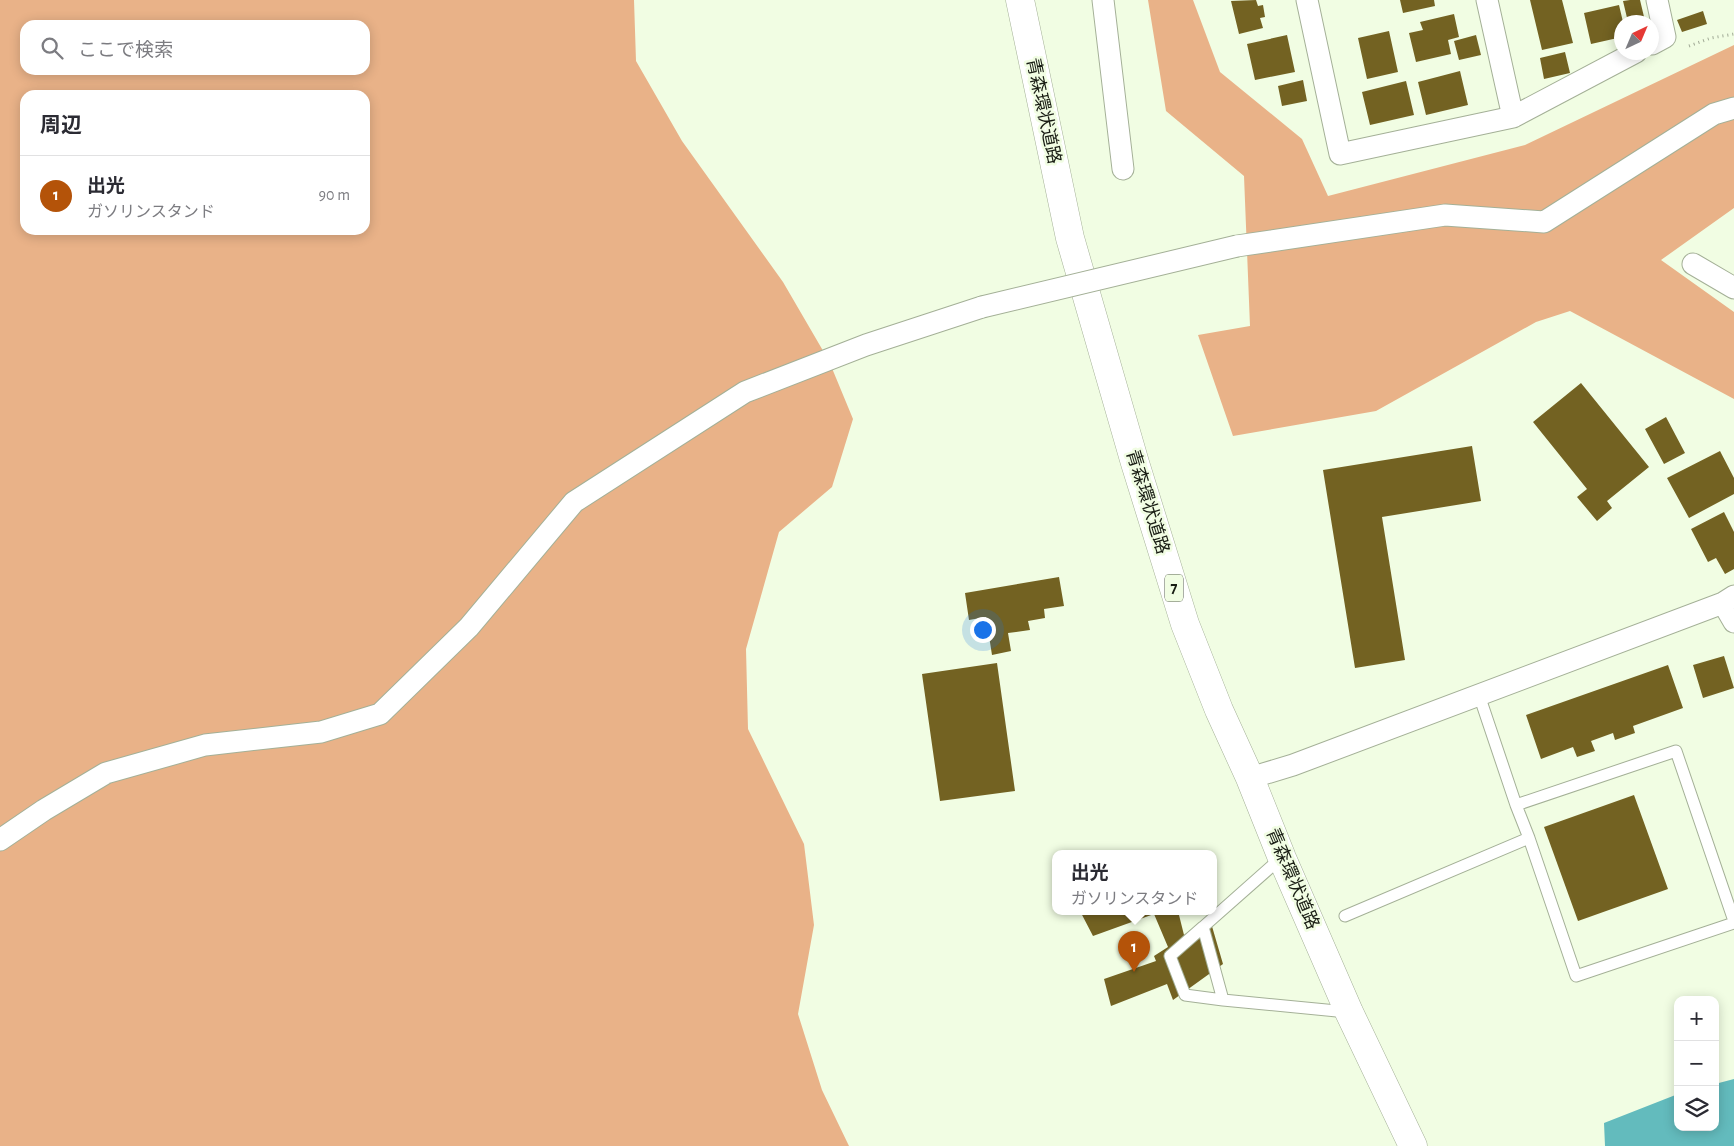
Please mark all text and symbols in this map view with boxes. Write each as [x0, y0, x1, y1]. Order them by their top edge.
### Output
north arrow [1614, 15, 1659, 60]
search box [20, 20, 370, 75]
icon: search [38, 34, 66, 62]
text: ここで検索 [78, 41, 173, 60]
street label: 青森環状道路 [1023, 56, 1065, 166]
text: 周辺 [40, 115, 82, 136]
text: 出光 [87, 177, 125, 196]
text: 1 [53, 187, 59, 203]
text: 90 m [319, 187, 350, 203]
text: ガソリンスタンド [87, 204, 215, 220]
street label: 青森環状道路 [1123, 447, 1173, 556]
road number: 7 [1165, 574, 1183, 602]
your location [970, 617, 996, 643]
street label: 青森環状道路 [1263, 825, 1323, 932]
popup [1052, 850, 1217, 915]
text: 出光 [1071, 864, 1109, 883]
text: ガソリンスタンド [1071, 891, 1198, 907]
pin: 1 [1118, 931, 1150, 972]
map controls [1674, 996, 1719, 1131]
button: + [1674, 996, 1719, 1041]
button: − [1674, 1041, 1719, 1086]
button: layers [1674, 1086, 1719, 1131]

